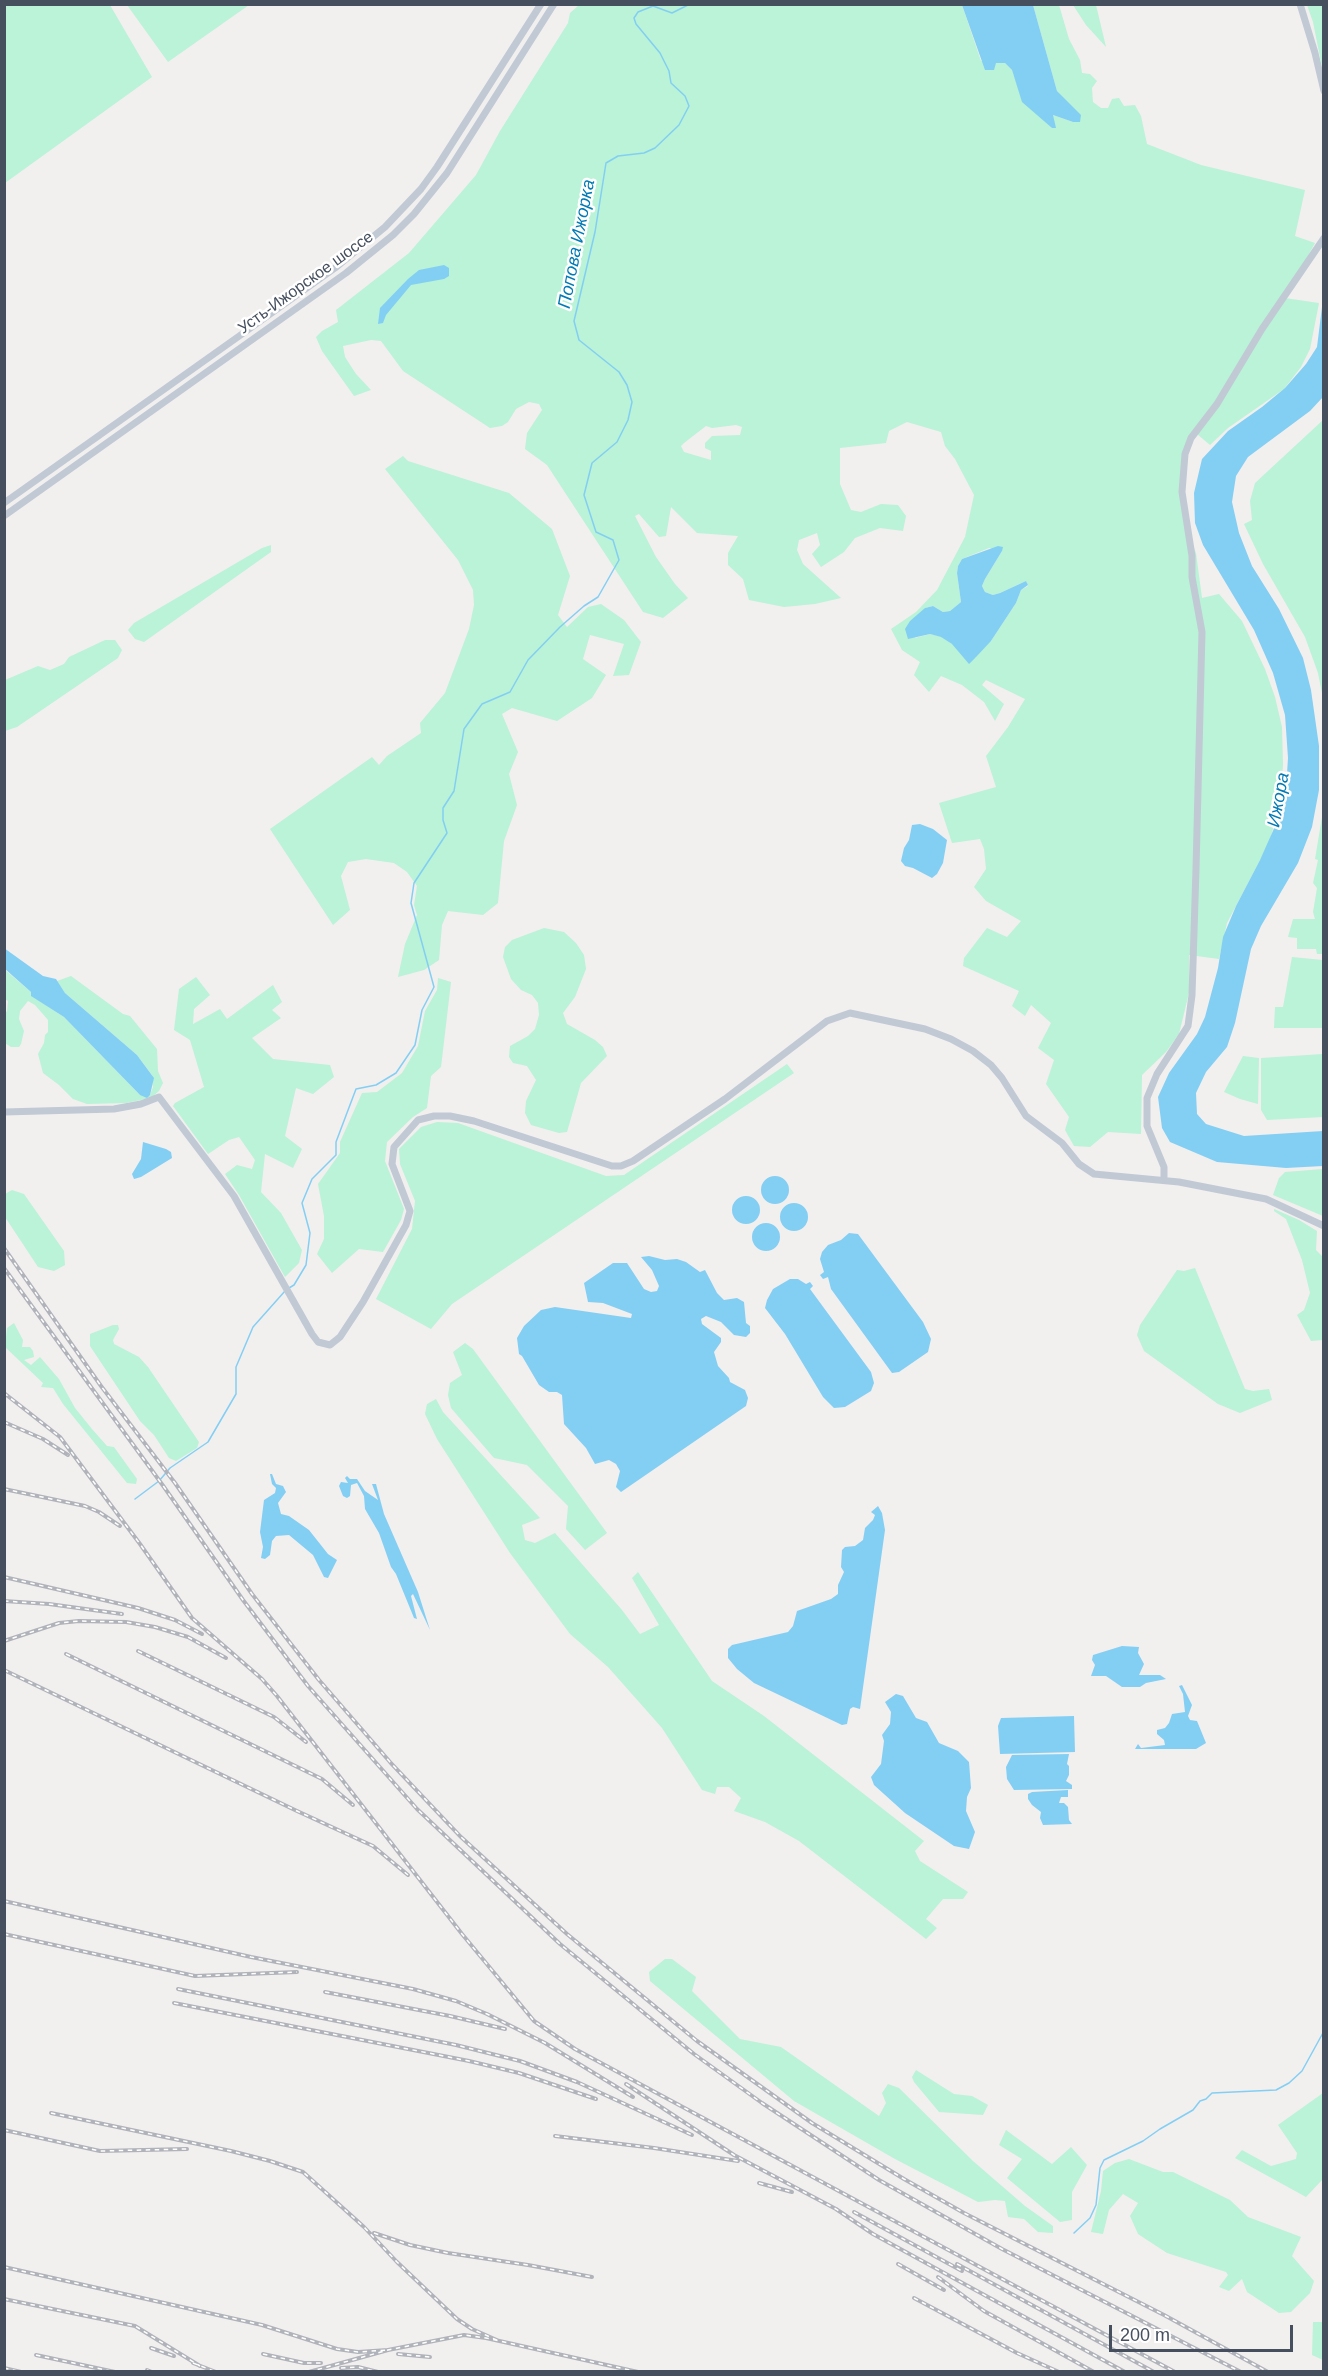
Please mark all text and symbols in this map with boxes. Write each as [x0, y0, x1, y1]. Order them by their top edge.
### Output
water label: Попова Ижорка [554, 178, 600, 310]
street label: Усть-Ижорское шоссе [235, 228, 377, 338]
water label: Ижора [1264, 771, 1294, 829]
scale bar [1112, 2313, 1296, 2351]
text: 200 m [1120, 2325, 1170, 2345]

